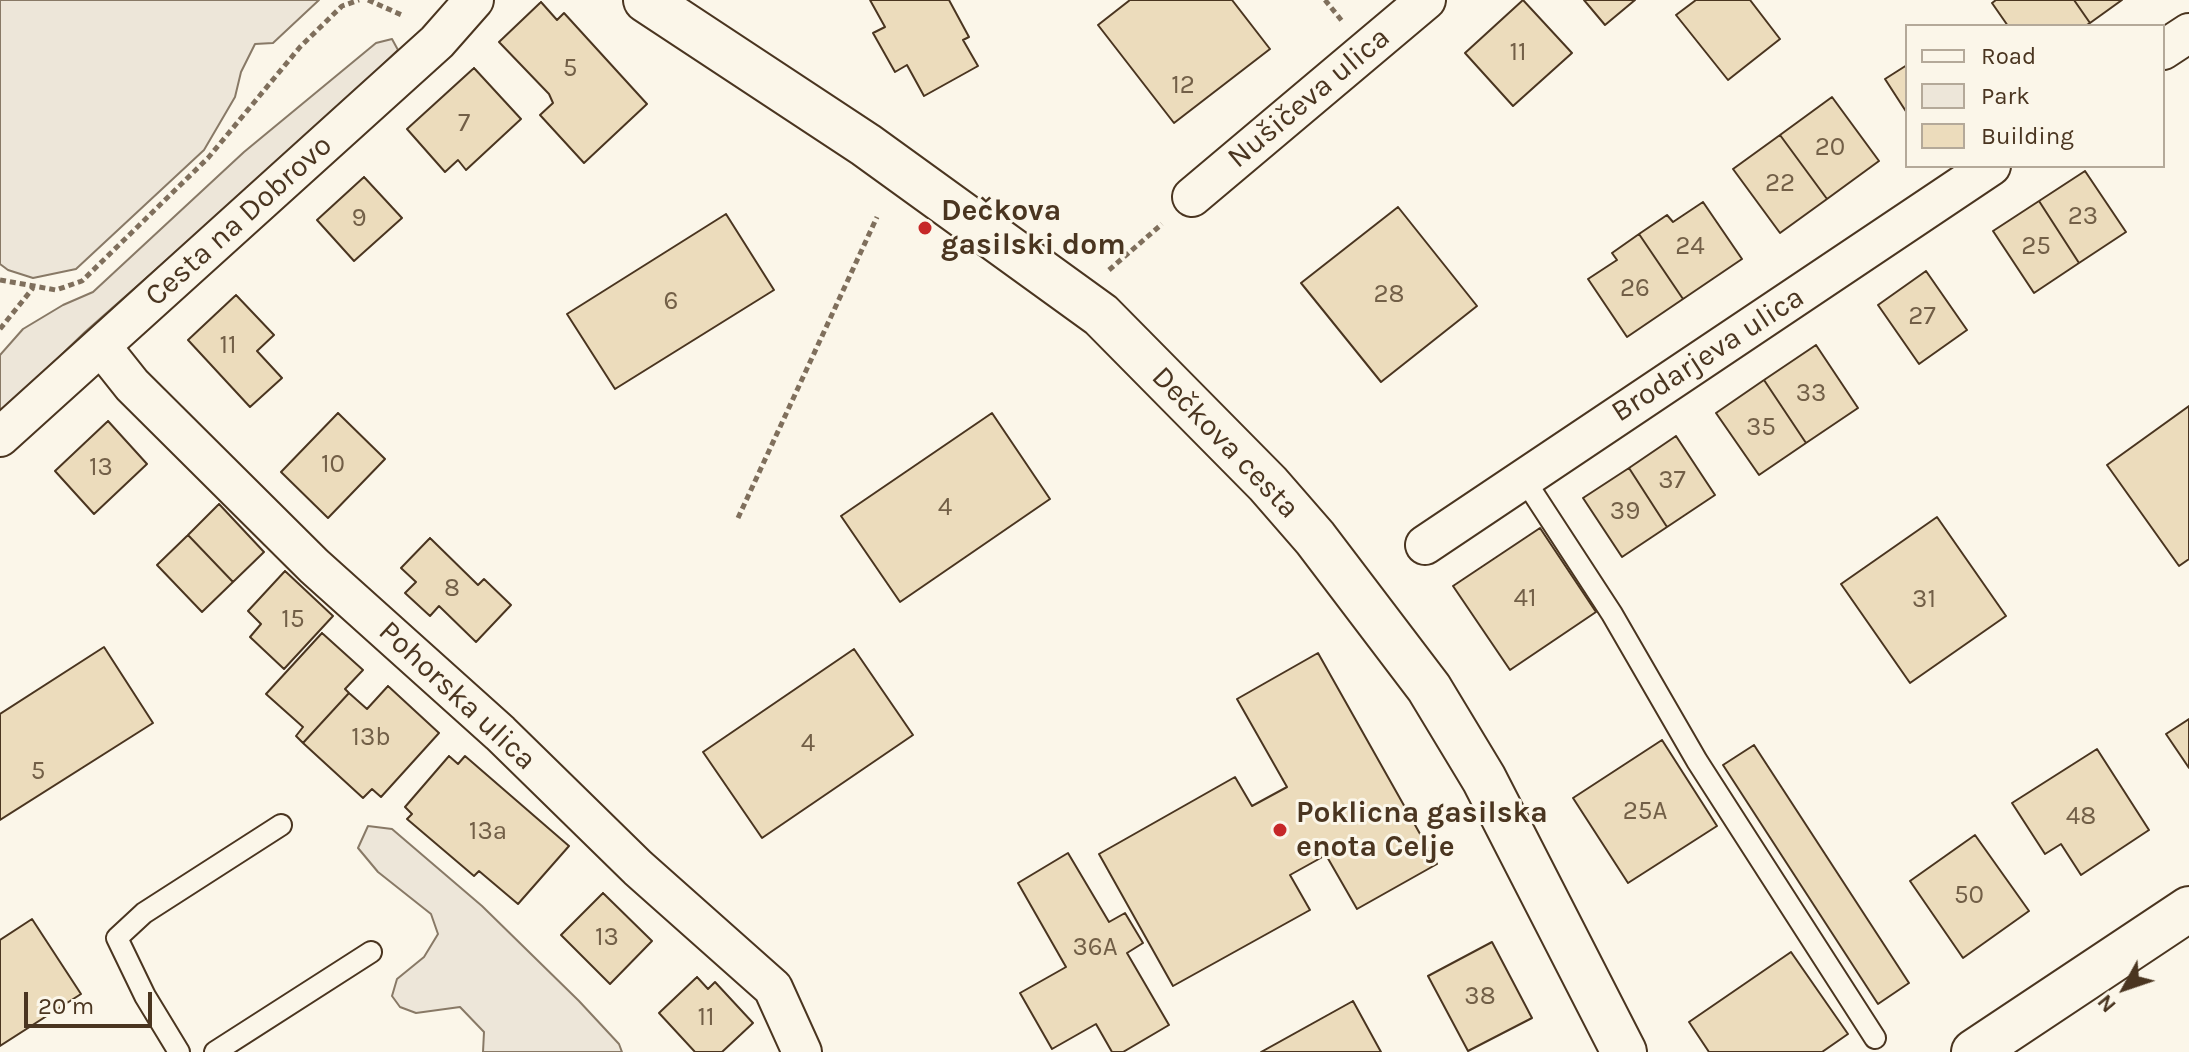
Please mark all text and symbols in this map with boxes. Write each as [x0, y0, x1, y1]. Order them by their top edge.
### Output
street label: Nušičeva ulica [1221, 20, 1397, 176]
legend [1905, 24, 2165, 168]
house number: 11 [1509, 37, 1527, 69]
text: Road [1981, 42, 2036, 70]
house number: 5 [563, 53, 577, 85]
house number: 12 [1171, 70, 1195, 102]
text: Park [1981, 82, 2030, 110]
house number: 7 [458, 108, 470, 140]
text: Building [1981, 122, 2074, 150]
street label: Cesta na Dobrovo [138, 128, 340, 314]
house number: 20 [1815, 132, 1845, 164]
house number: 22 [1765, 168, 1795, 200]
place label: Dečkova gasilski dom [941, 193, 1126, 264]
house number: 23 [2068, 201, 2098, 233]
house number: 9 [351, 203, 367, 235]
marker: Dečkova gasilski dom [916, 219, 934, 237]
house number: 24 [1675, 231, 1705, 263]
house number: 25 [2021, 231, 2051, 263]
house number: 26 [1620, 273, 1650, 305]
house number: 28 [1373, 279, 1405, 311]
street label: Brodarjeva ulica [1605, 279, 1811, 431]
house number: 6 [664, 286, 678, 318]
house number: 27 [1908, 301, 1936, 333]
house number: 11 [219, 330, 237, 362]
street label: Dečkova cesta [1144, 360, 1306, 526]
house number: 33 [1796, 378, 1826, 410]
house number: 35 [1746, 412, 1776, 444]
house number: 10 [321, 449, 345, 481]
house number: 13 [89, 452, 113, 484]
house number: 37 [1658, 465, 1686, 497]
house number: 4 [938, 492, 952, 524]
house number: 39 [1610, 496, 1640, 528]
house number: 8 [444, 573, 460, 605]
house number: 41 [1513, 583, 1537, 615]
house number: 31 [1912, 584, 1936, 616]
house number: 15 [281, 604, 305, 636]
street label: Pohorska ulica [371, 614, 543, 778]
house number: 13b [351, 722, 391, 754]
house number: 4 [801, 728, 815, 760]
house number: 5 [31, 756, 45, 788]
place label: Poklicna gasilska enota Celje [1296, 795, 1548, 866]
house number: 25A [1623, 796, 1667, 828]
house number: 48 [2066, 801, 2096, 833]
house number: 13a [469, 816, 507, 848]
marker: Poklicna gasilska enota Celje [1271, 821, 1289, 839]
house number: 50 [1954, 880, 1984, 912]
house number: 13 [595, 922, 619, 954]
house number: 36A [1072, 932, 1118, 964]
north arrow [2085, 948, 2165, 1028]
scale bar [28, 976, 156, 1026]
house number: 38 [1464, 981, 1496, 1013]
text: N [2092, 989, 2122, 1018]
text: 20 m [38, 992, 94, 1020]
house number: 11 [697, 1002, 715, 1034]

